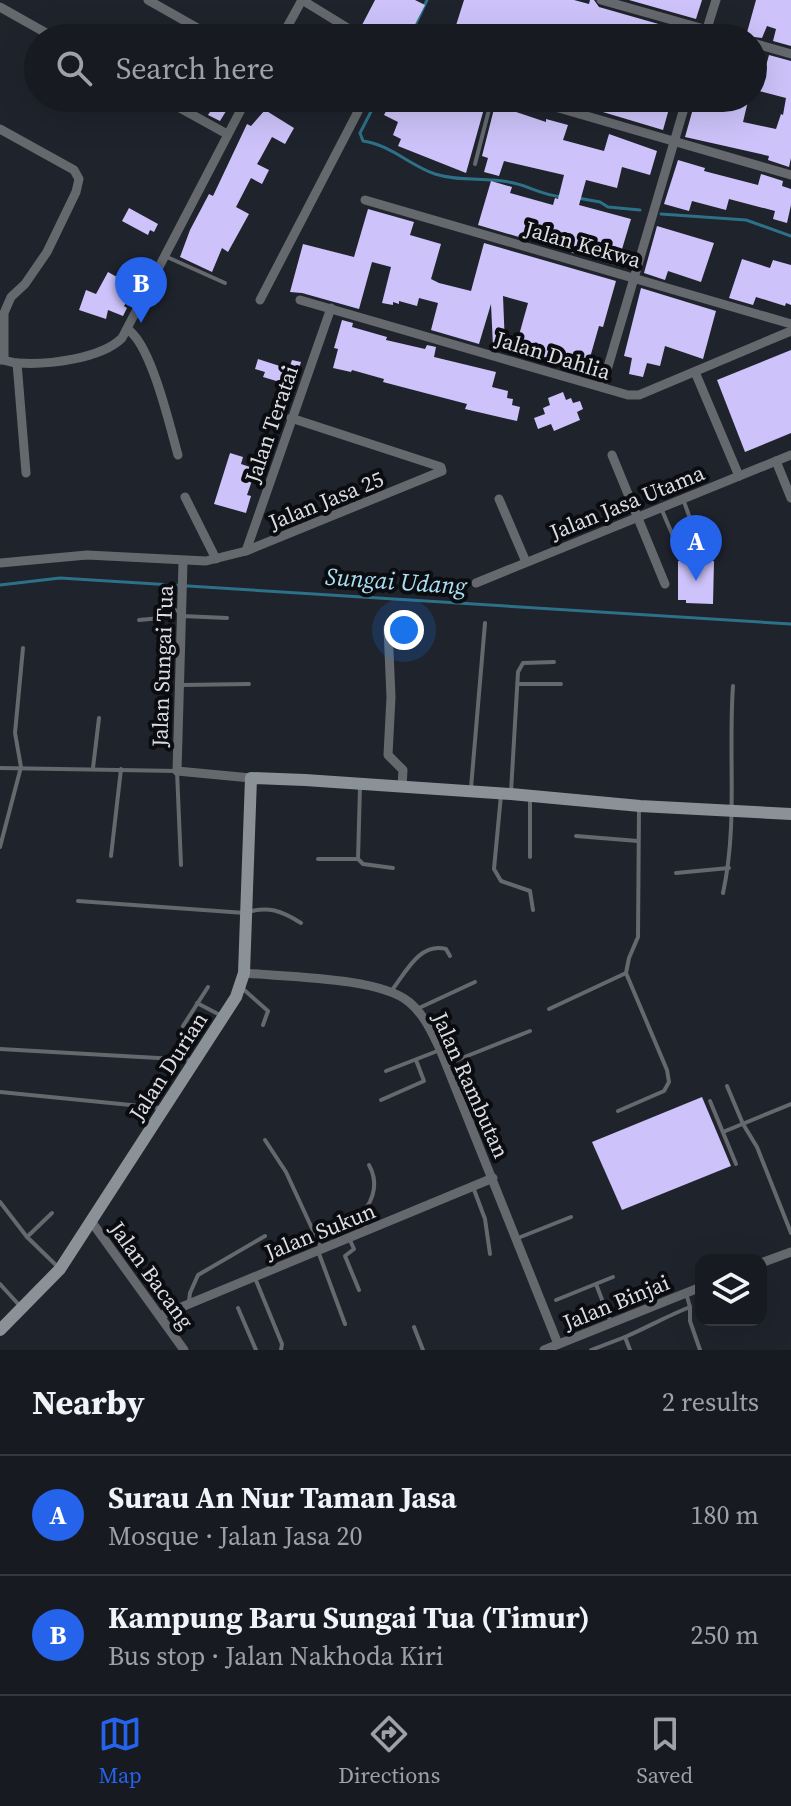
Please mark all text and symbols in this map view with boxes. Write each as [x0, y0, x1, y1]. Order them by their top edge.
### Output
search box [24, 24, 767, 112]
icon: search [52, 46, 96, 90]
text: Search here [116, 48, 274, 89]
street label: Jalan Kekwa [520, 213, 645, 275]
pin: B [115, 257, 167, 323]
street label: Jalan Dahlia [491, 323, 615, 387]
street label: Jalan Teratai [237, 361, 305, 488]
street label: Jalan Jasa Utama [544, 457, 710, 547]
street label: Jalan Jasa 25 [263, 463, 388, 537]
pin: A [670, 515, 722, 581]
water label: Sungai Udang [324, 560, 469, 602]
street label: Jalan Sungai Tua [144, 584, 180, 749]
your location [384, 610, 424, 650]
street label: Jalan Durian [121, 1006, 214, 1127]
street label: Jalan Rambutan [425, 1006, 517, 1163]
street label: Jalan Sukun [259, 1195, 380, 1267]
street label: Jalan Bacang [102, 1214, 201, 1335]
map controls [695, 1254, 767, 1326]
button: layers [695, 1254, 767, 1326]
street label: Jalan Binjai [557, 1267, 674, 1337]
text: Nearby [32, 1379, 145, 1425]
text: 2 results [662, 1384, 759, 1420]
text: Surau An Nur Taman Jasa [108, 1477, 457, 1518]
text: A [49, 1497, 67, 1533]
text: 180 m [691, 1497, 759, 1533]
text: Mosque · Jalan Jasa 20 [108, 1518, 363, 1554]
text: Kampung Baru Sungai Tua (Timur) [108, 1597, 590, 1638]
text: B [50, 1617, 66, 1653]
text: 250 m [691, 1617, 759, 1653]
text: Bus stop · Jalan Nakhoda Kiri [108, 1638, 444, 1674]
tab: Map [98, 1712, 142, 1790]
tab: Directions [338, 1712, 440, 1790]
tab: Saved [636, 1712, 693, 1790]

